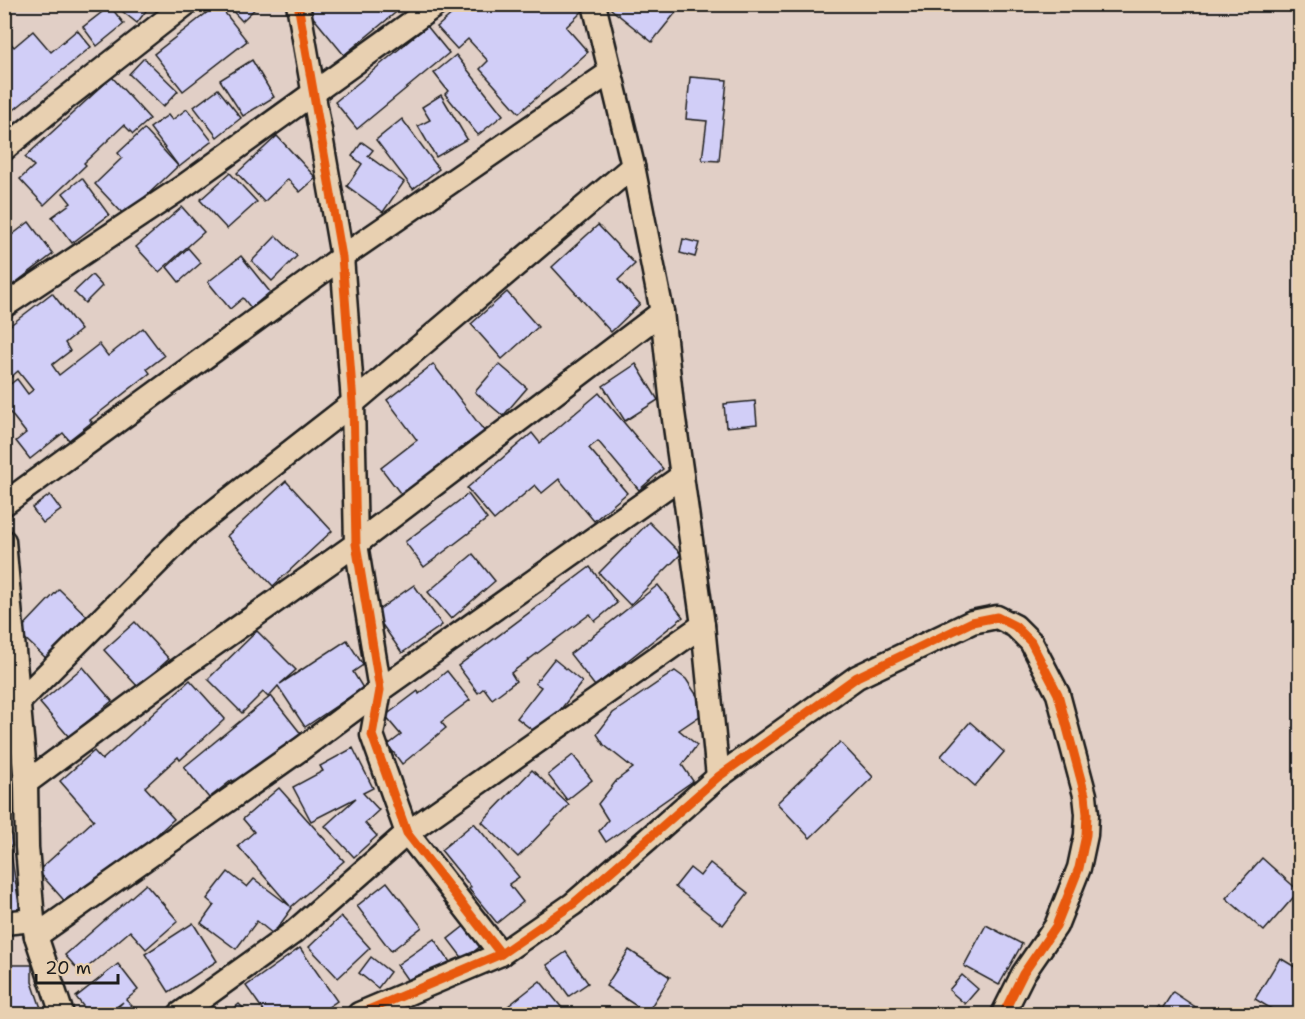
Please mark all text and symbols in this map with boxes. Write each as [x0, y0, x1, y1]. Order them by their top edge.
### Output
scale bar [36, 947, 118, 985]
text: 20 m [45, 956, 91, 980]

